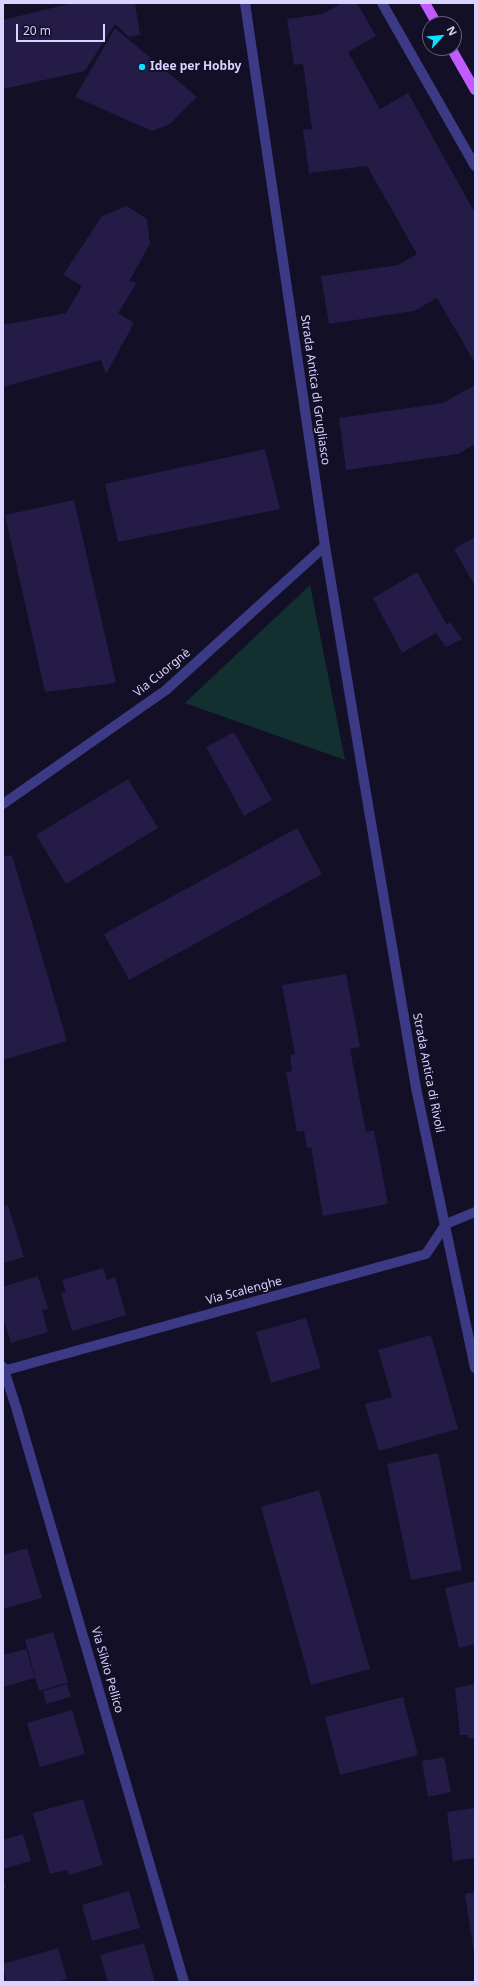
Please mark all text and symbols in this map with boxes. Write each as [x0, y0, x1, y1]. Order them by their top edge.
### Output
scale bar [18, 16, 107, 42]
north arrow [422, 16, 462, 56]
text: 20 m [23, 22, 51, 39]
text: N [444, 23, 461, 38]
place label: Idee per Hobby [150, 60, 241, 74]
marker: Idee per Hobby [137, 62, 147, 72]
street label: Strada Antica di Grugliasco [297, 314, 333, 466]
street label: Via Cuorgnè [131, 646, 193, 700]
street label: Strada Antica di Rivoli [409, 1012, 447, 1134]
street label: Via Scalenghe [204, 1274, 284, 1308]
street label: Via Silvio Pellico [88, 1625, 126, 1715]

